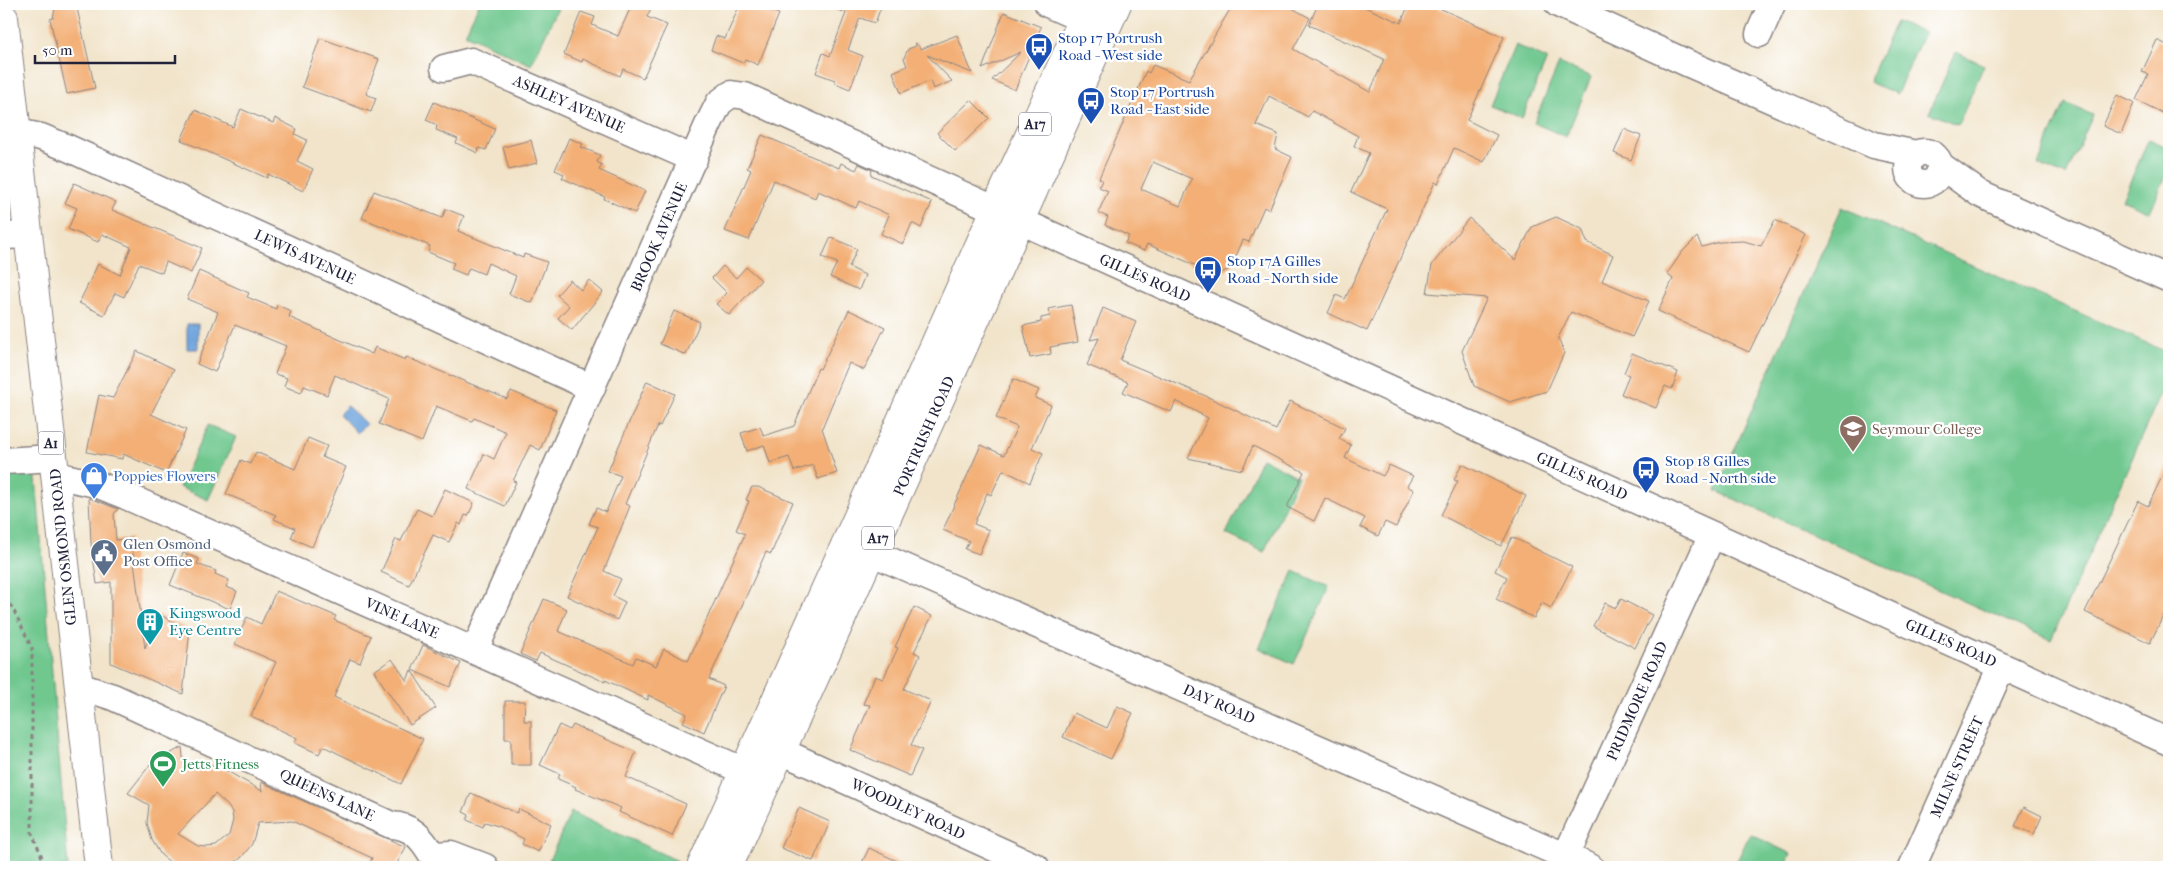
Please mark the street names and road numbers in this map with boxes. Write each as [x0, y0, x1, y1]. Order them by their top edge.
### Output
street label: ASHLEY AVENUE [509, 71, 628, 137]
road number: A17 [1019, 112, 1051, 136]
street label: BROOK AVENUE [627, 180, 691, 294]
street label: LEWIS AVENUE [252, 226, 358, 288]
street label: GILLES ROAD [1097, 250, 1193, 306]
street label: PORTRUSH ROAD [889, 373, 959, 499]
road number: A1 [38, 432, 64, 454]
street label: GILLES ROAD [1534, 448, 1630, 504]
street label: GLEN OSMOND ROAD [46, 468, 80, 626]
road number: A17 [862, 526, 894, 550]
street label: VINE LANE [361, 593, 442, 642]
street label: GILLES ROAD [1903, 615, 1999, 671]
street label: PRIDMORE ROAD [1603, 639, 1671, 763]
street label: DAY ROAD [1180, 680, 1258, 728]
street label: MILNE STREET [1927, 713, 1988, 821]
street label: QUEENS LANE [276, 765, 378, 825]
street label: WOODLEY ROAD [847, 774, 968, 843]

